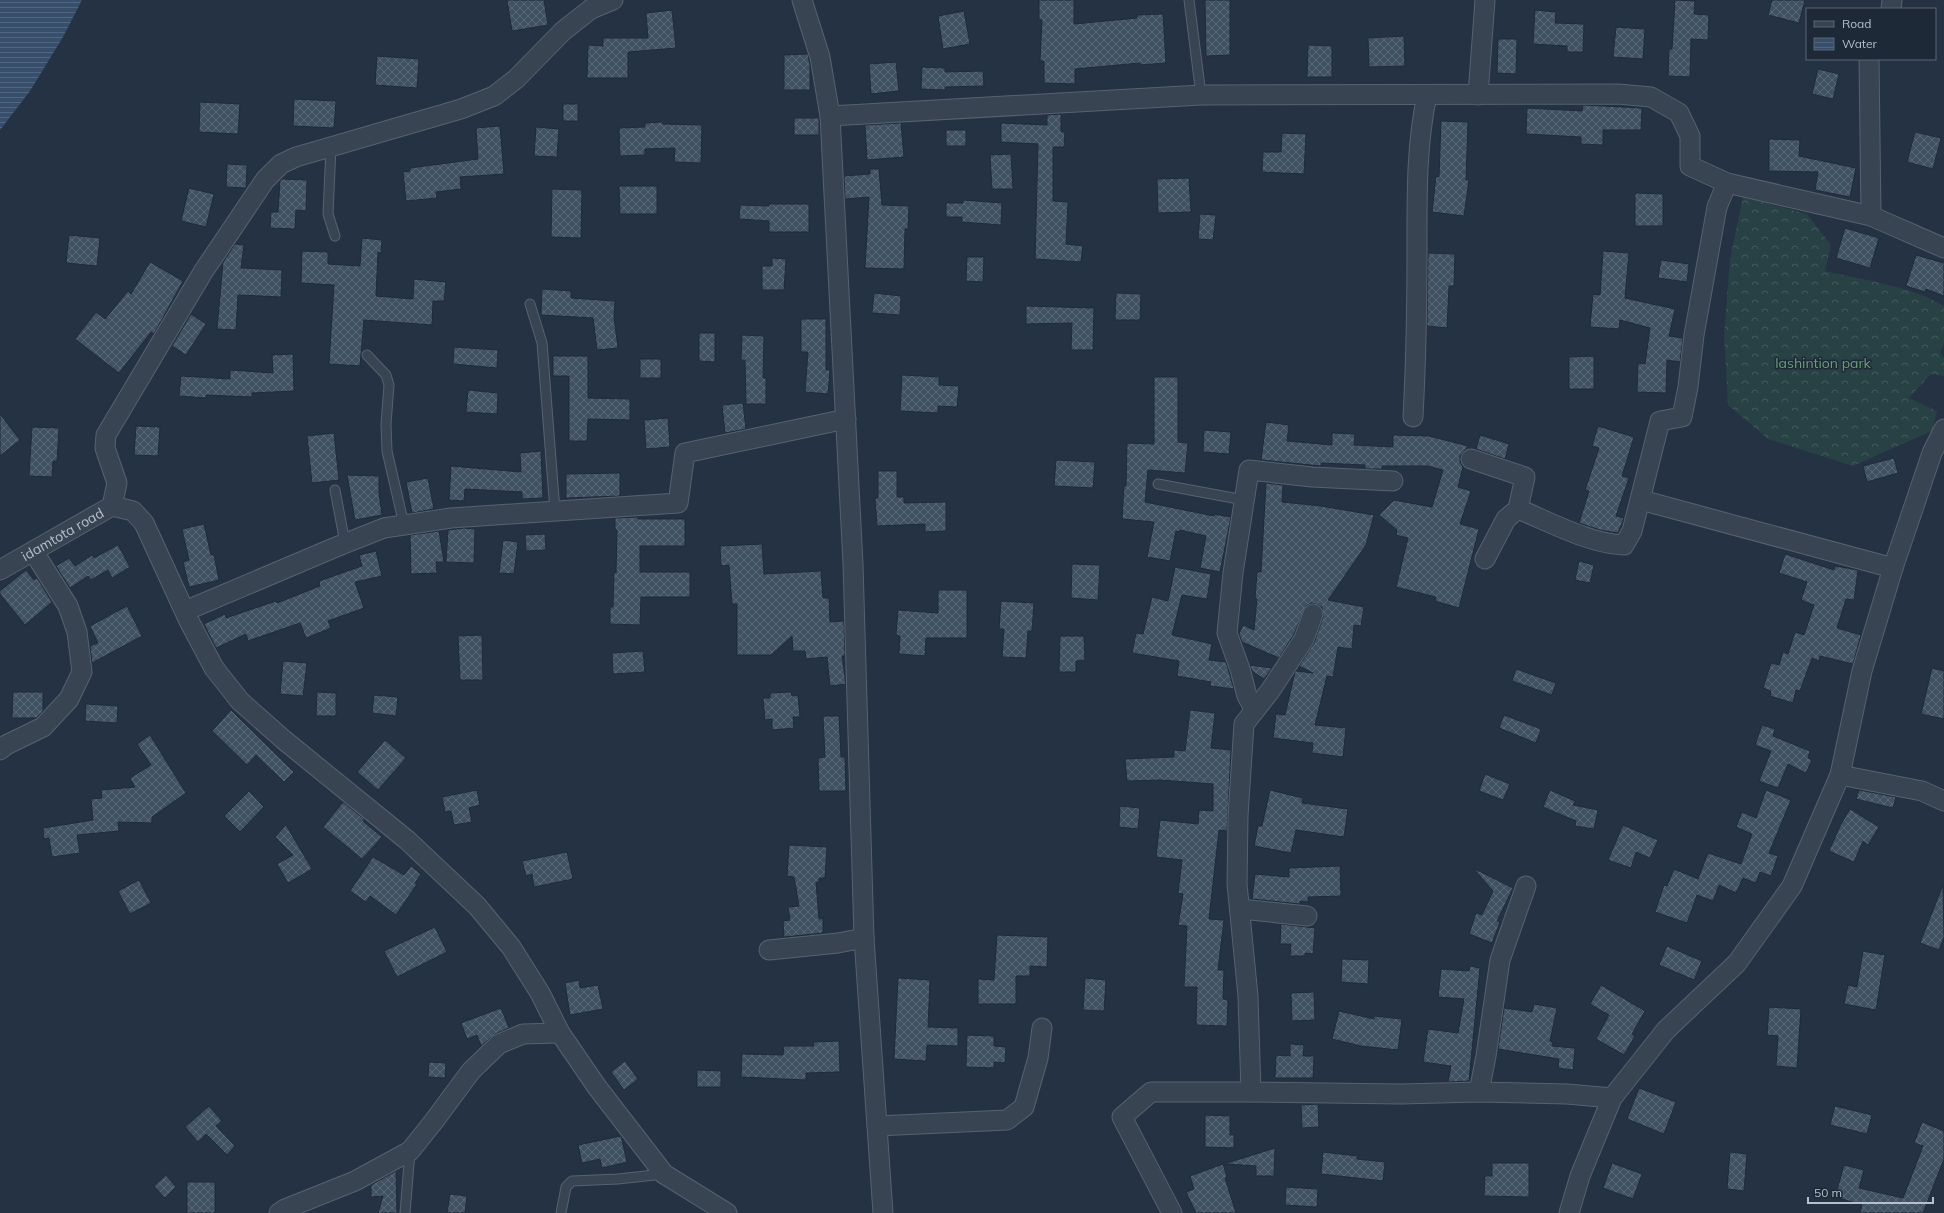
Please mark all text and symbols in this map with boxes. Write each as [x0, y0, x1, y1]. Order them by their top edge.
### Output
legend [1806, 8, 1936, 60]
text: Road [1842, 16, 1871, 31]
text: Water [1842, 36, 1878, 51]
park label: lashintion park [1775, 354, 1872, 372]
street label: idamtota road [18, 504, 107, 565]
scale bar [1808, 1179, 1933, 1205]
text: 50 m [1814, 1185, 1842, 1200]

